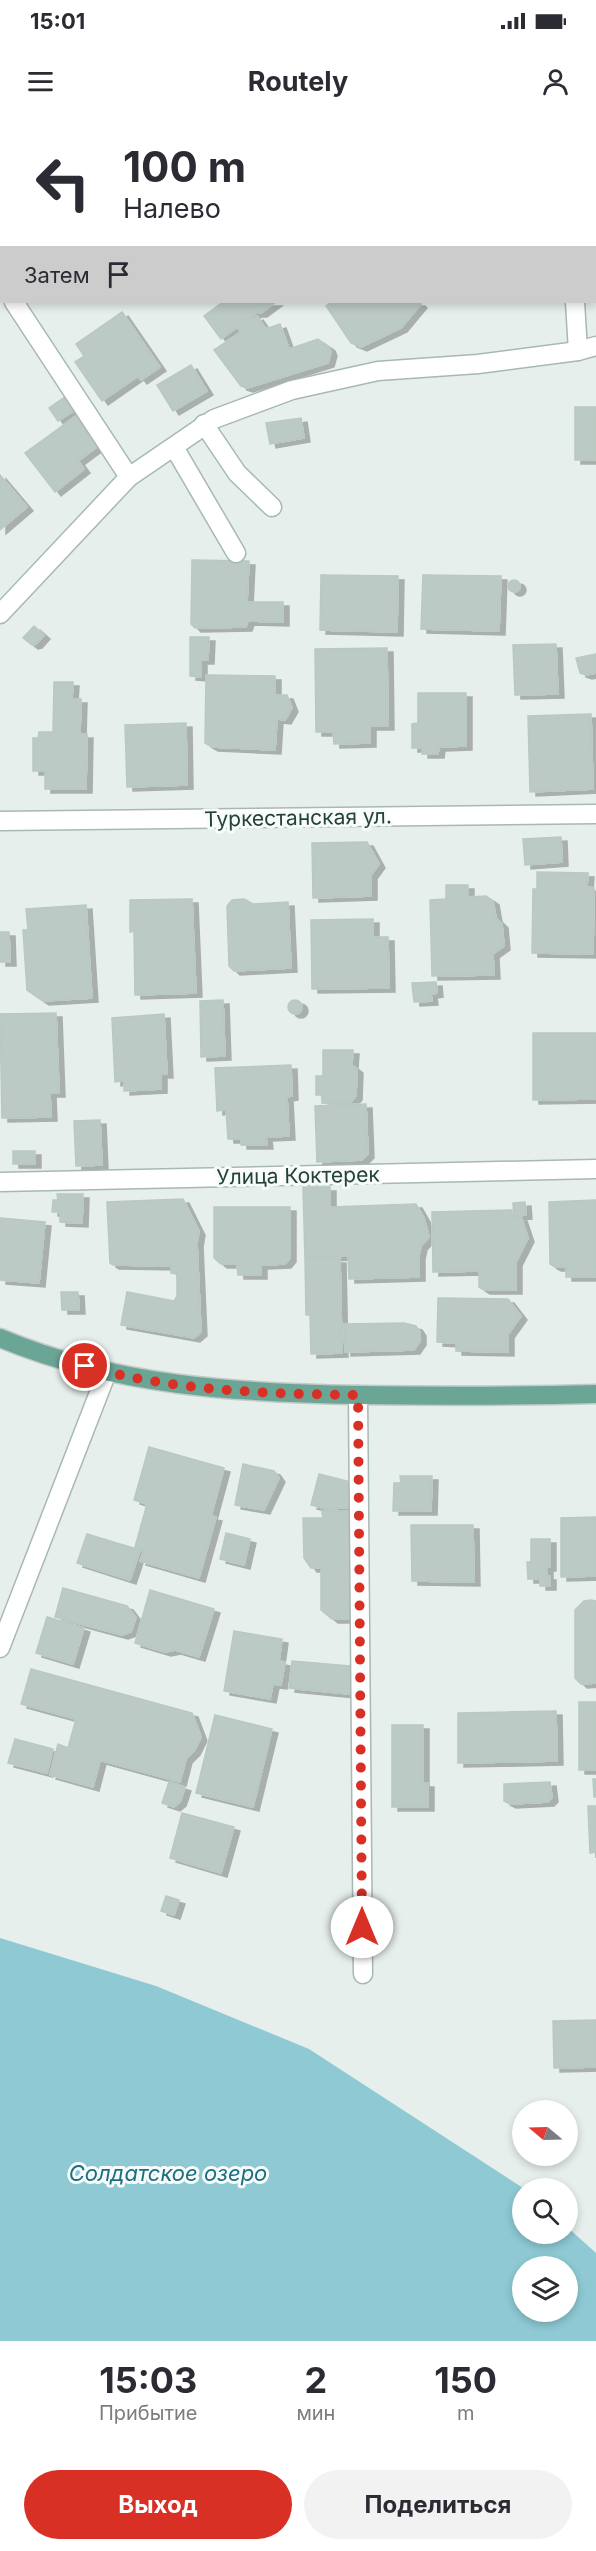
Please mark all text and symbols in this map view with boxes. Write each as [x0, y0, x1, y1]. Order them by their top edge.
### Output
text: 15:01 [30, 8, 85, 34]
icon: menu [24, 65, 57, 98]
text: Routely [248, 65, 348, 98]
icon: person [539, 65, 572, 98]
text: 100 m [123, 141, 246, 192]
icon: left [24, 144, 102, 222]
text: Налево [123, 192, 221, 225]
icon: arrive [102, 258, 135, 291]
text: Затем [24, 262, 90, 288]
street label: Туркестанская ул. [204, 803, 392, 832]
street label: Улица Коктерек [216, 1162, 380, 1189]
pin [59, 1340, 110, 1391]
icon: arrive [68, 1349, 101, 1382]
position arrow [330, 1895, 394, 1959]
north arrow [512, 2100, 578, 2166]
map controls [512, 2100, 578, 2322]
water label: Солдатское озеро [69, 2160, 267, 2186]
button: search [512, 2178, 578, 2244]
button: layers [512, 2256, 578, 2322]
text: 15:03 [99, 2358, 197, 2402]
text: 2 [305, 2358, 327, 2402]
text: 150 [434, 2358, 497, 2402]
text: Прибытие [99, 2401, 198, 2425]
text: мин [296, 2401, 335, 2425]
text: m [457, 2401, 474, 2425]
button: Выход [24, 2470, 292, 2539]
button: Поделиться [304, 2470, 572, 2539]

